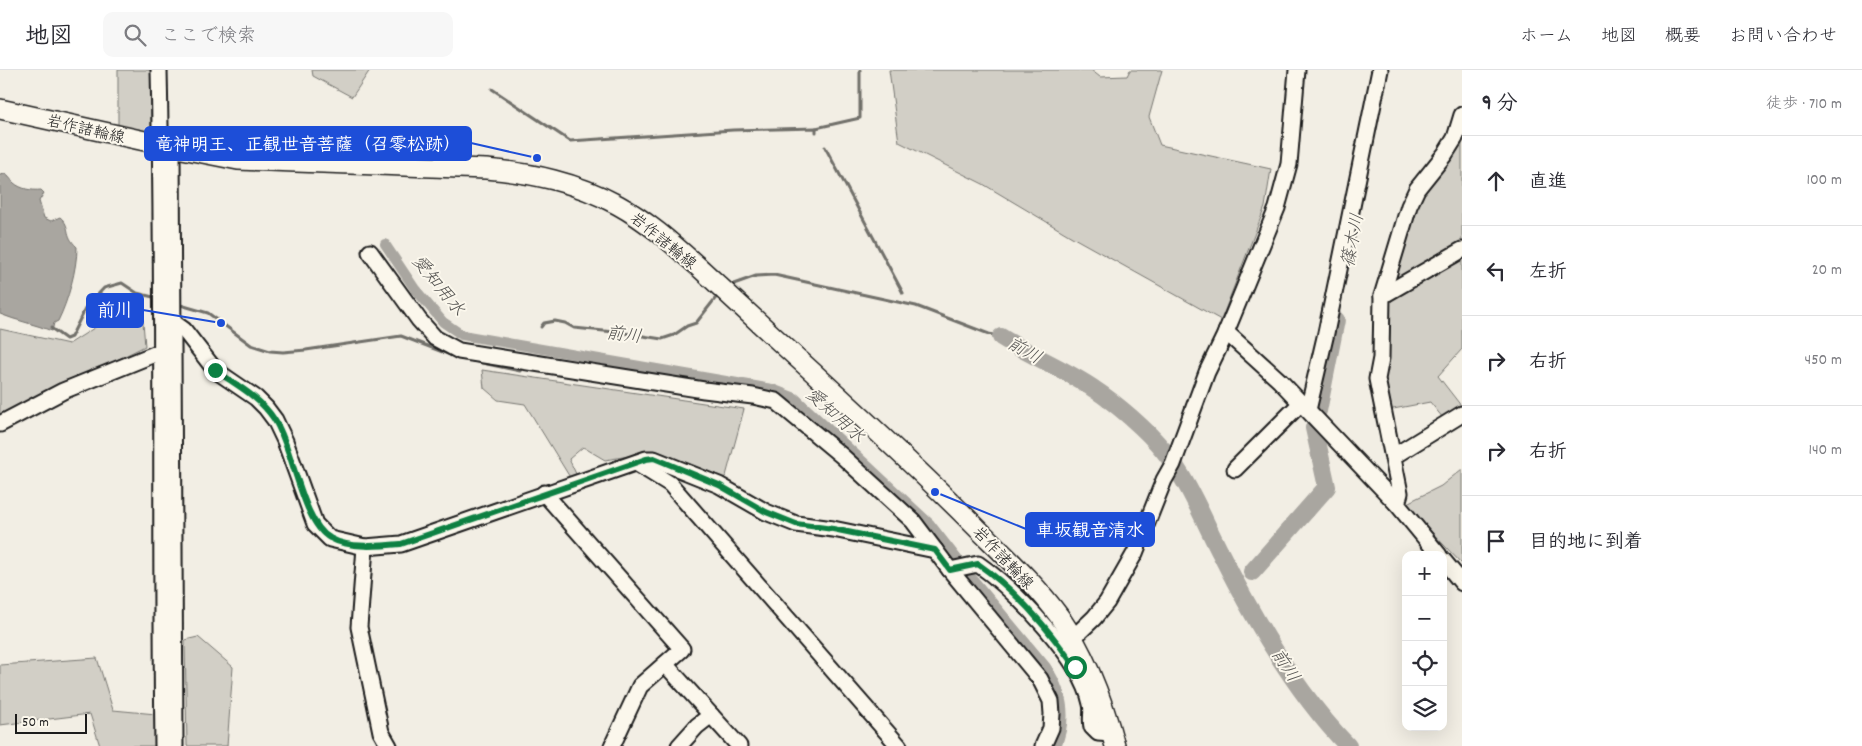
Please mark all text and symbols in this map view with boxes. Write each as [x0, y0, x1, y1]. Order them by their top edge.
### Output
search box [103, 12, 453, 57]
text: 地図 [25, 21, 73, 55]
icon: search [121, 21, 149, 49]
text: ここで検索 [161, 24, 256, 51]
text: ホーム [1520, 25, 1573, 50]
text: 地図 [1601, 25, 1637, 50]
text: 概要 [1665, 25, 1701, 50]
text: お問い合わせ [1729, 25, 1837, 50]
text: 9 分 [1482, 90, 1517, 120]
text: 徒歩 · 710 m [1766, 93, 1842, 116]
street label: 岩作諸輪線 [44, 110, 127, 151]
callout: 竜神明王、正観世音菩薩（召零松跡） [145, 127, 471, 160]
text: 竜神明王、正観世音菩薩（召零松跡） [155, 134, 461, 159]
icon: ahead [1482, 167, 1510, 195]
text: 100 m [1806, 169, 1842, 192]
text: 直進 [1529, 170, 1567, 197]
street label: 岩作諸輪線 [624, 208, 701, 276]
water label: 篠木川 [1337, 212, 1372, 269]
water label: 愛知用水 [405, 251, 469, 322]
icon: left [1482, 257, 1510, 285]
text: 20 m [1812, 259, 1842, 282]
text: 左折 [1529, 260, 1567, 287]
callout: 前川 [87, 294, 143, 327]
text: 前川 [97, 300, 133, 325]
water label: 前川 [604, 322, 643, 351]
water label: 前川 [1002, 333, 1046, 372]
icon: right [1482, 347, 1510, 375]
text: 450 m [1805, 349, 1842, 372]
text: 右折 [1529, 350, 1567, 377]
route end [204, 359, 227, 382]
water label: 愛知用水 [799, 383, 869, 450]
icon: right [1482, 437, 1510, 465]
text: 140 m [1808, 439, 1842, 462]
text: 右折 [1529, 440, 1567, 467]
callout: 車坂観音清水 [1026, 513, 1154, 546]
text: 車坂観音清水 [1036, 520, 1144, 545]
street label: 岩作諸輪線 [966, 522, 1038, 596]
icon: arrive [1482, 527, 1510, 555]
text: 目的地に到着 [1529, 530, 1643, 557]
map controls [1402, 551, 1447, 731]
button: + [1402, 551, 1447, 596]
button: − [1402, 596, 1447, 641]
button: locate [1402, 641, 1447, 686]
water label: 前川 [1264, 644, 1304, 688]
route start [1064, 656, 1087, 679]
button: layers [1402, 686, 1447, 731]
scale bar [15, 711, 88, 734]
text: 50 m [22, 713, 49, 733]

